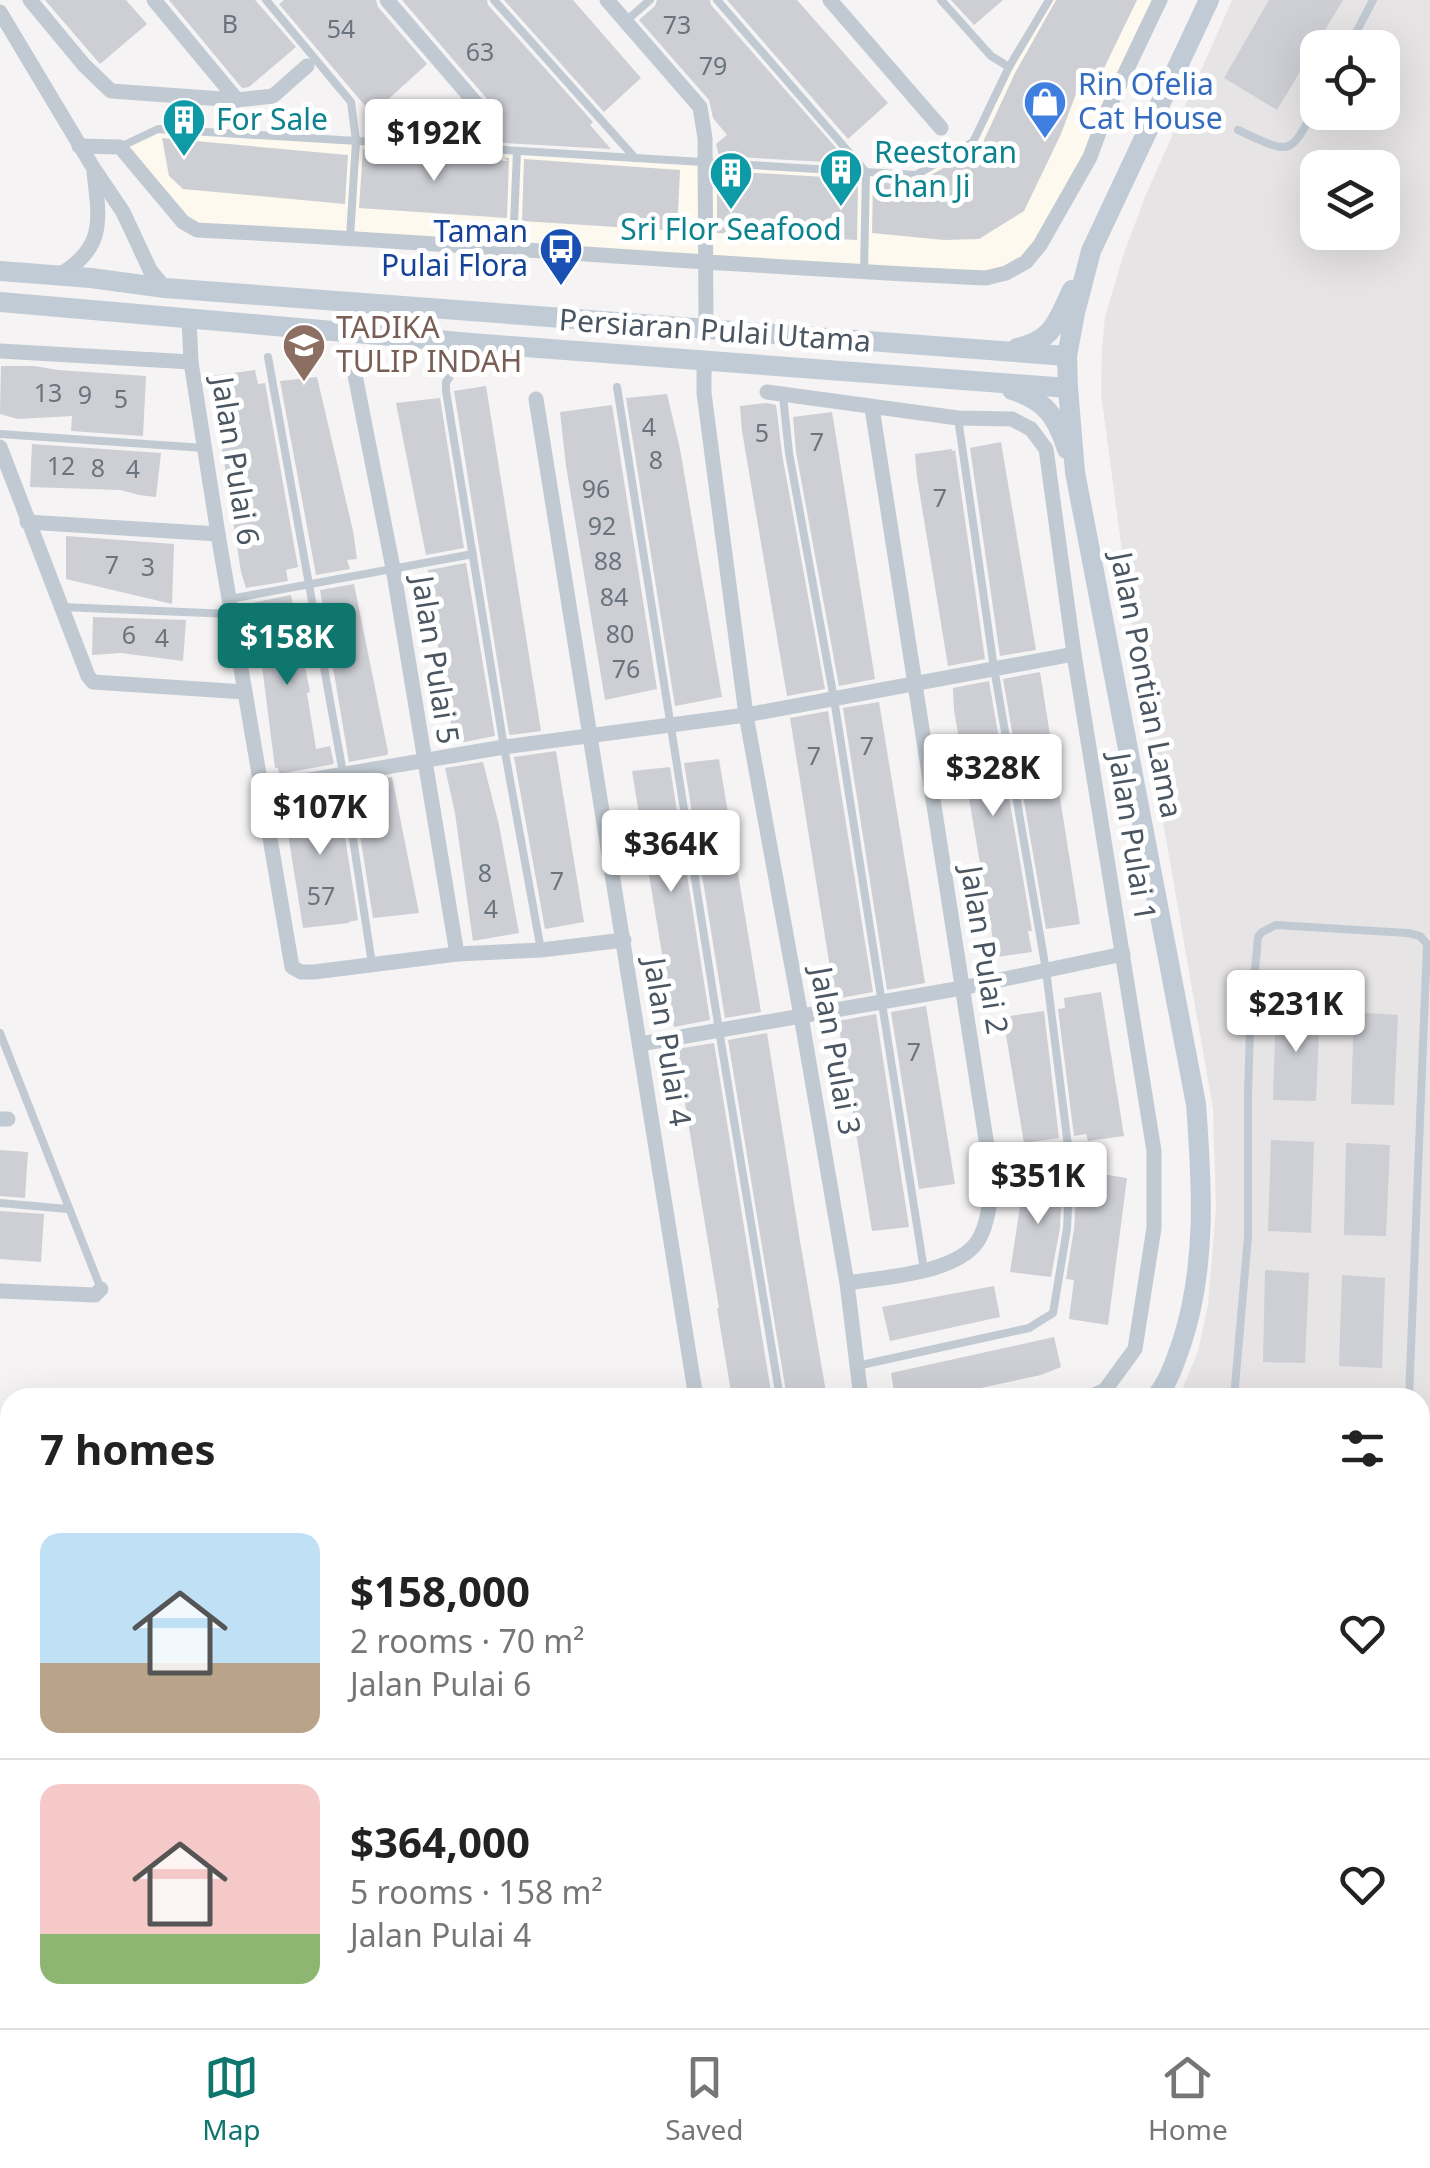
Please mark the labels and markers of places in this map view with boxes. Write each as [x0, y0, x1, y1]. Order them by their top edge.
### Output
place label: Rin Ofelia Cat House [1078, 63, 1223, 138]
shop icon: Rin Ofelia Cat House [1022, 79, 1068, 140]
building icon: For Sale [161, 97, 207, 158]
place label: For Sale [216, 98, 328, 139]
pin: $192K [364, 99, 504, 184]
place label: Reestoran Chan Ji [874, 131, 1017, 206]
building icon: Reestoran Chan Ji [818, 147, 864, 208]
building icon: Sri Flor Seafood [708, 150, 754, 211]
place label: Sri Flor Seafood [620, 208, 842, 249]
place label: Taman Pulai Flora [381, 210, 528, 285]
bus stop icon: Taman Pulai Flora [538, 226, 584, 287]
place label: TADIKA TULIP INDAH [336, 306, 522, 381]
school or university icon: TADIKA TULIP INDAH [281, 322, 327, 383]
pin: $158K [217, 603, 357, 688]
pin: $328K [923, 734, 1063, 819]
pin: $107K [250, 773, 390, 858]
pin: $364K [601, 810, 741, 895]
pin: $231K [1226, 970, 1366, 1055]
pin: $351K [968, 1142, 1108, 1227]

